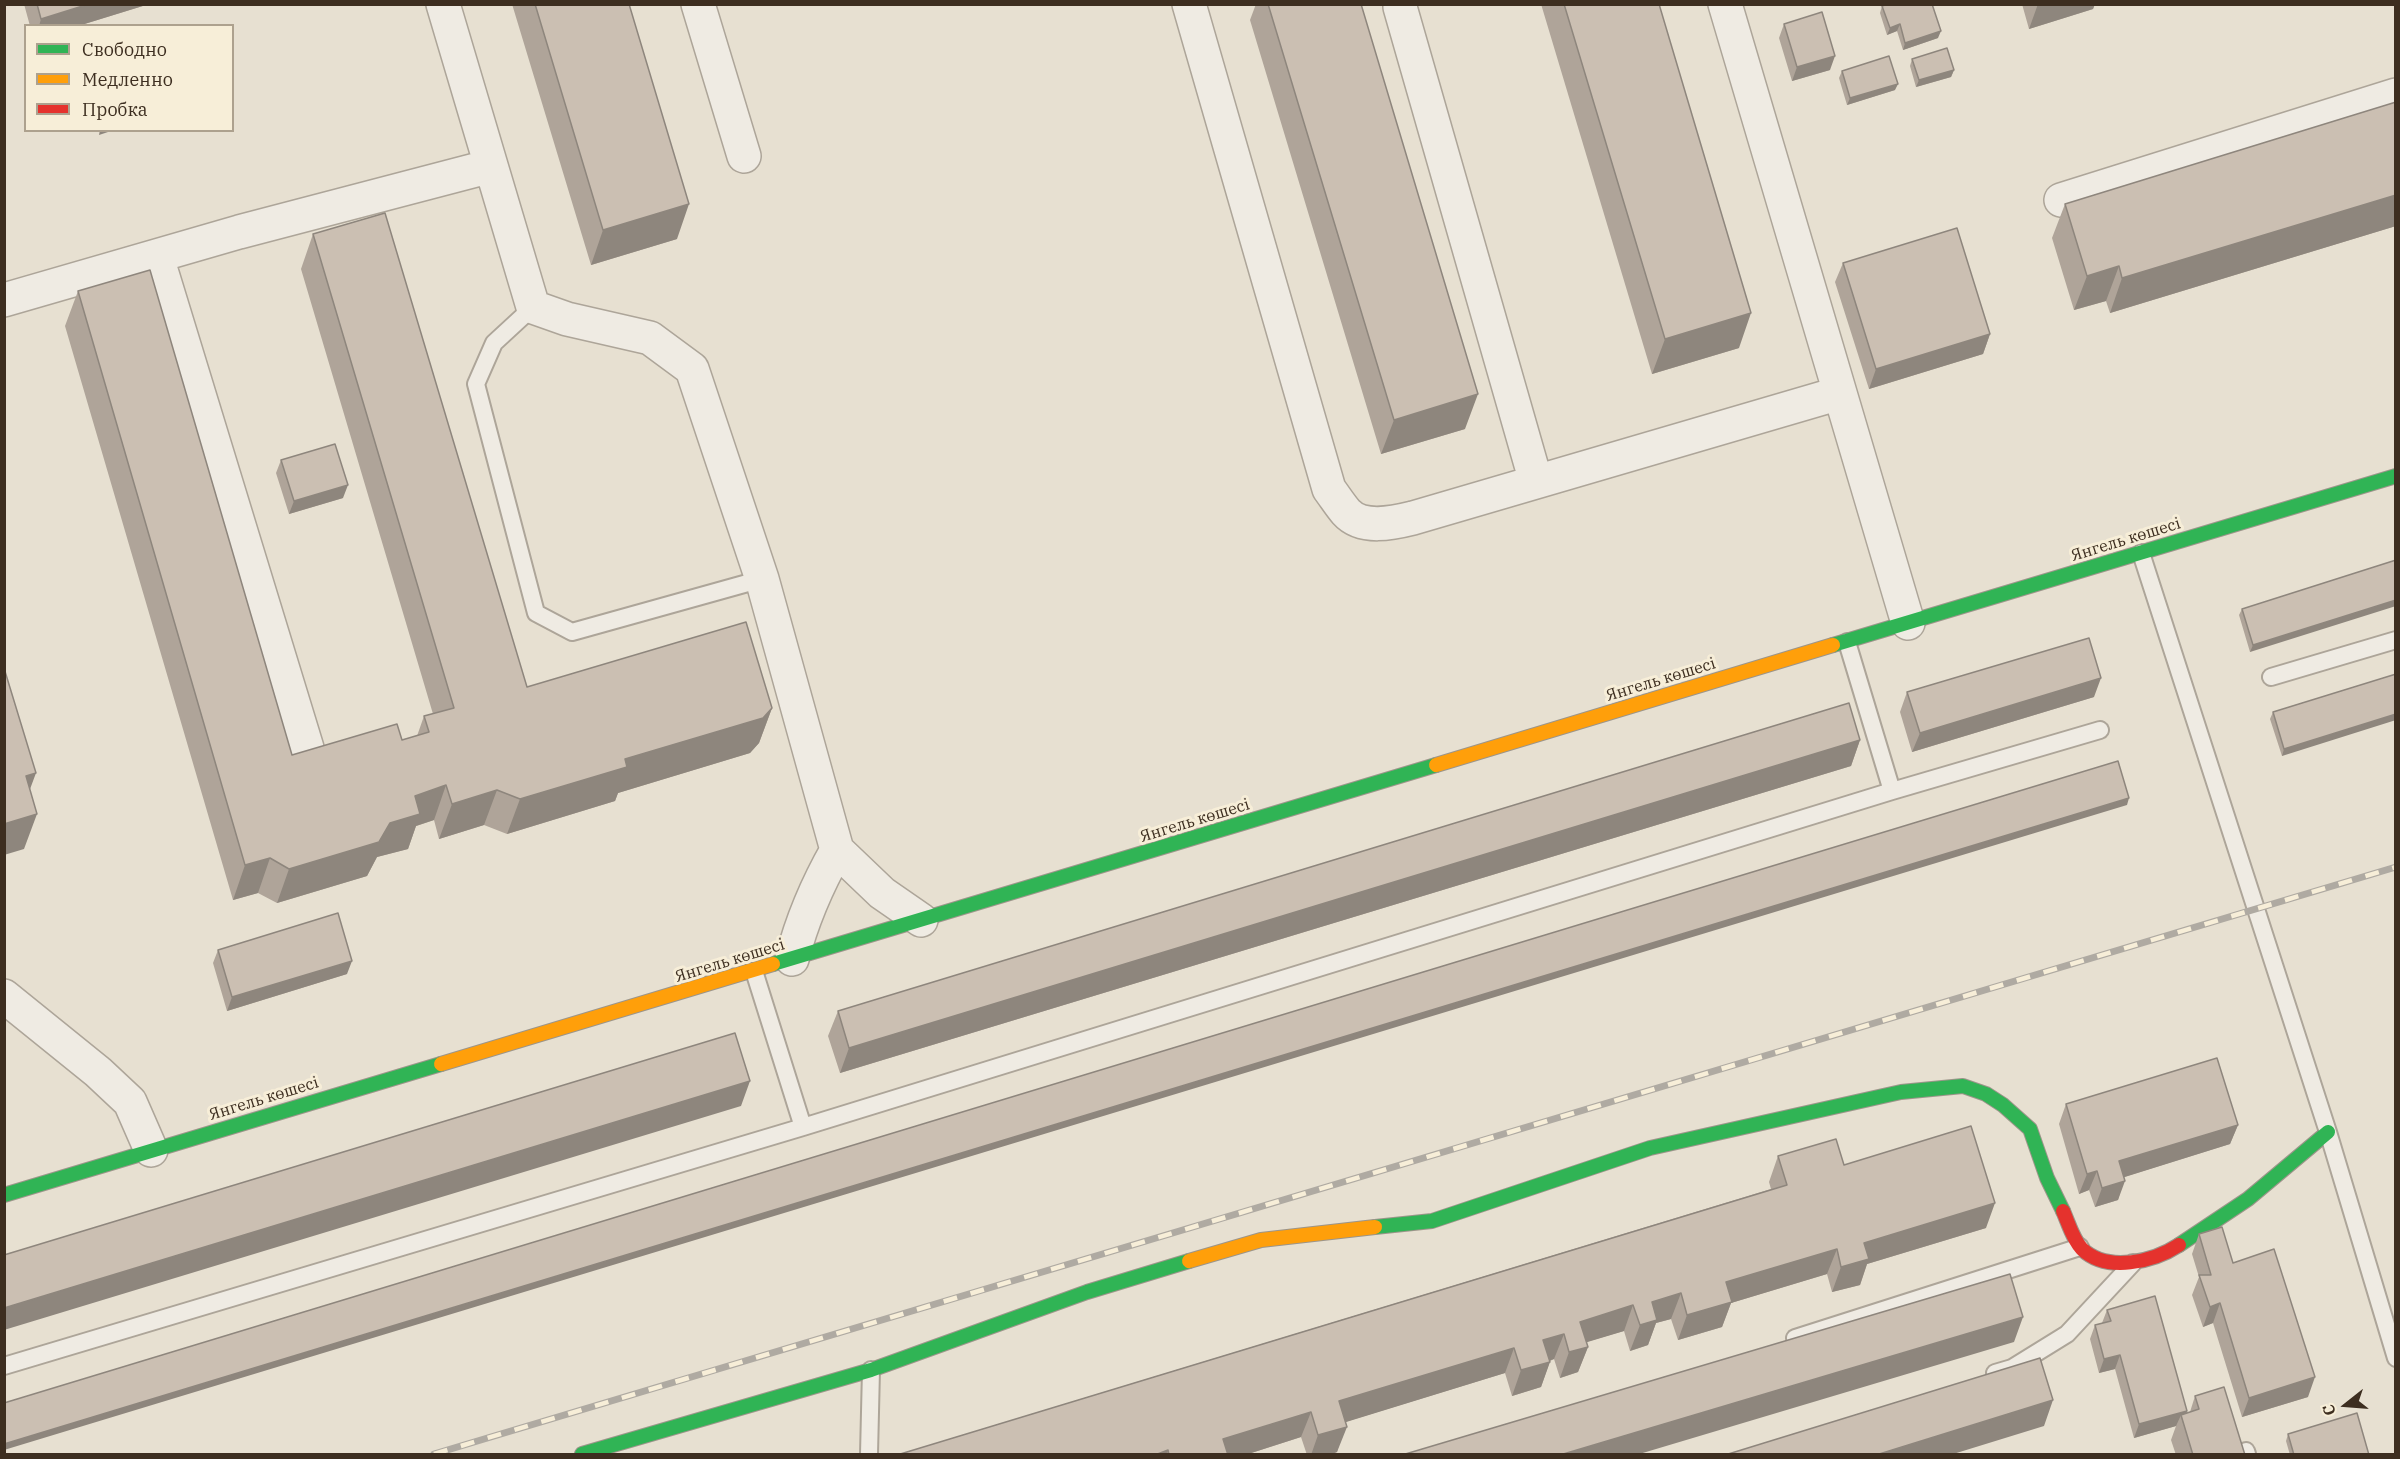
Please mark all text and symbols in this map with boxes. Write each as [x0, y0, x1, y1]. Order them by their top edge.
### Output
legend [24, 24, 234, 132]
text: Свободно [82, 38, 167, 61]
text: Медленно [82, 68, 173, 91]
text: Пробка [82, 98, 148, 121]
street label: Янгель көшесі [2069, 514, 2183, 566]
street label: Янгель көшесі [1604, 654, 1718, 706]
street label: Янгель көшесі [1138, 795, 1252, 847]
street label: Янгель көшесі [673, 935, 787, 987]
street label: Янгель көшесі [207, 1073, 321, 1125]
north arrow [2316, 1375, 2376, 1435]
text: С [2318, 1402, 2340, 1418]

